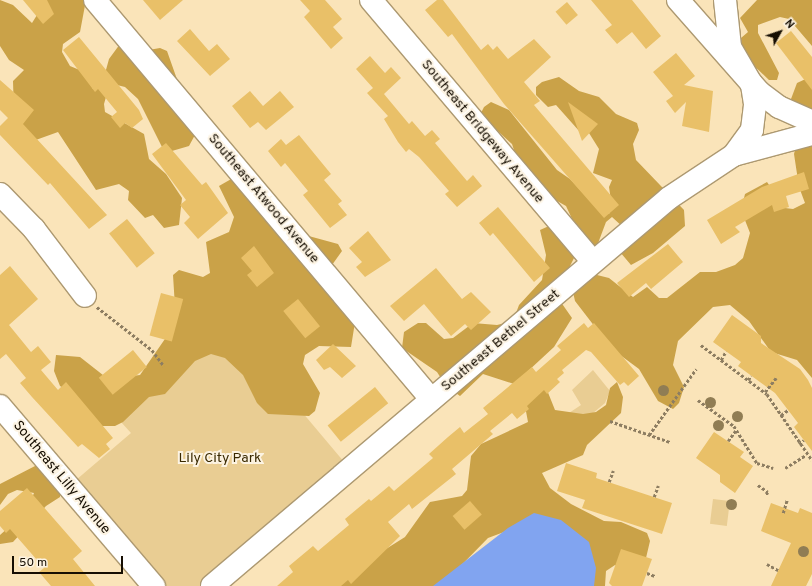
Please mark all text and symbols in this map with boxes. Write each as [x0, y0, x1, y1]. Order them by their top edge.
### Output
north arrow [760, 12, 800, 52]
text: N [781, 17, 797, 32]
street label: Southeast Bridgeway Avenue [417, 57, 547, 207]
street label: Southeast Atwood Avenue [204, 130, 322, 268]
street label: Southeast Bethel Street [438, 286, 564, 396]
street label: Southeast Lilly Avenue [9, 418, 113, 538]
park label: Lily City Park [179, 451, 261, 467]
scale bar [14, 548, 125, 574]
text: 50 m [19, 555, 47, 571]

